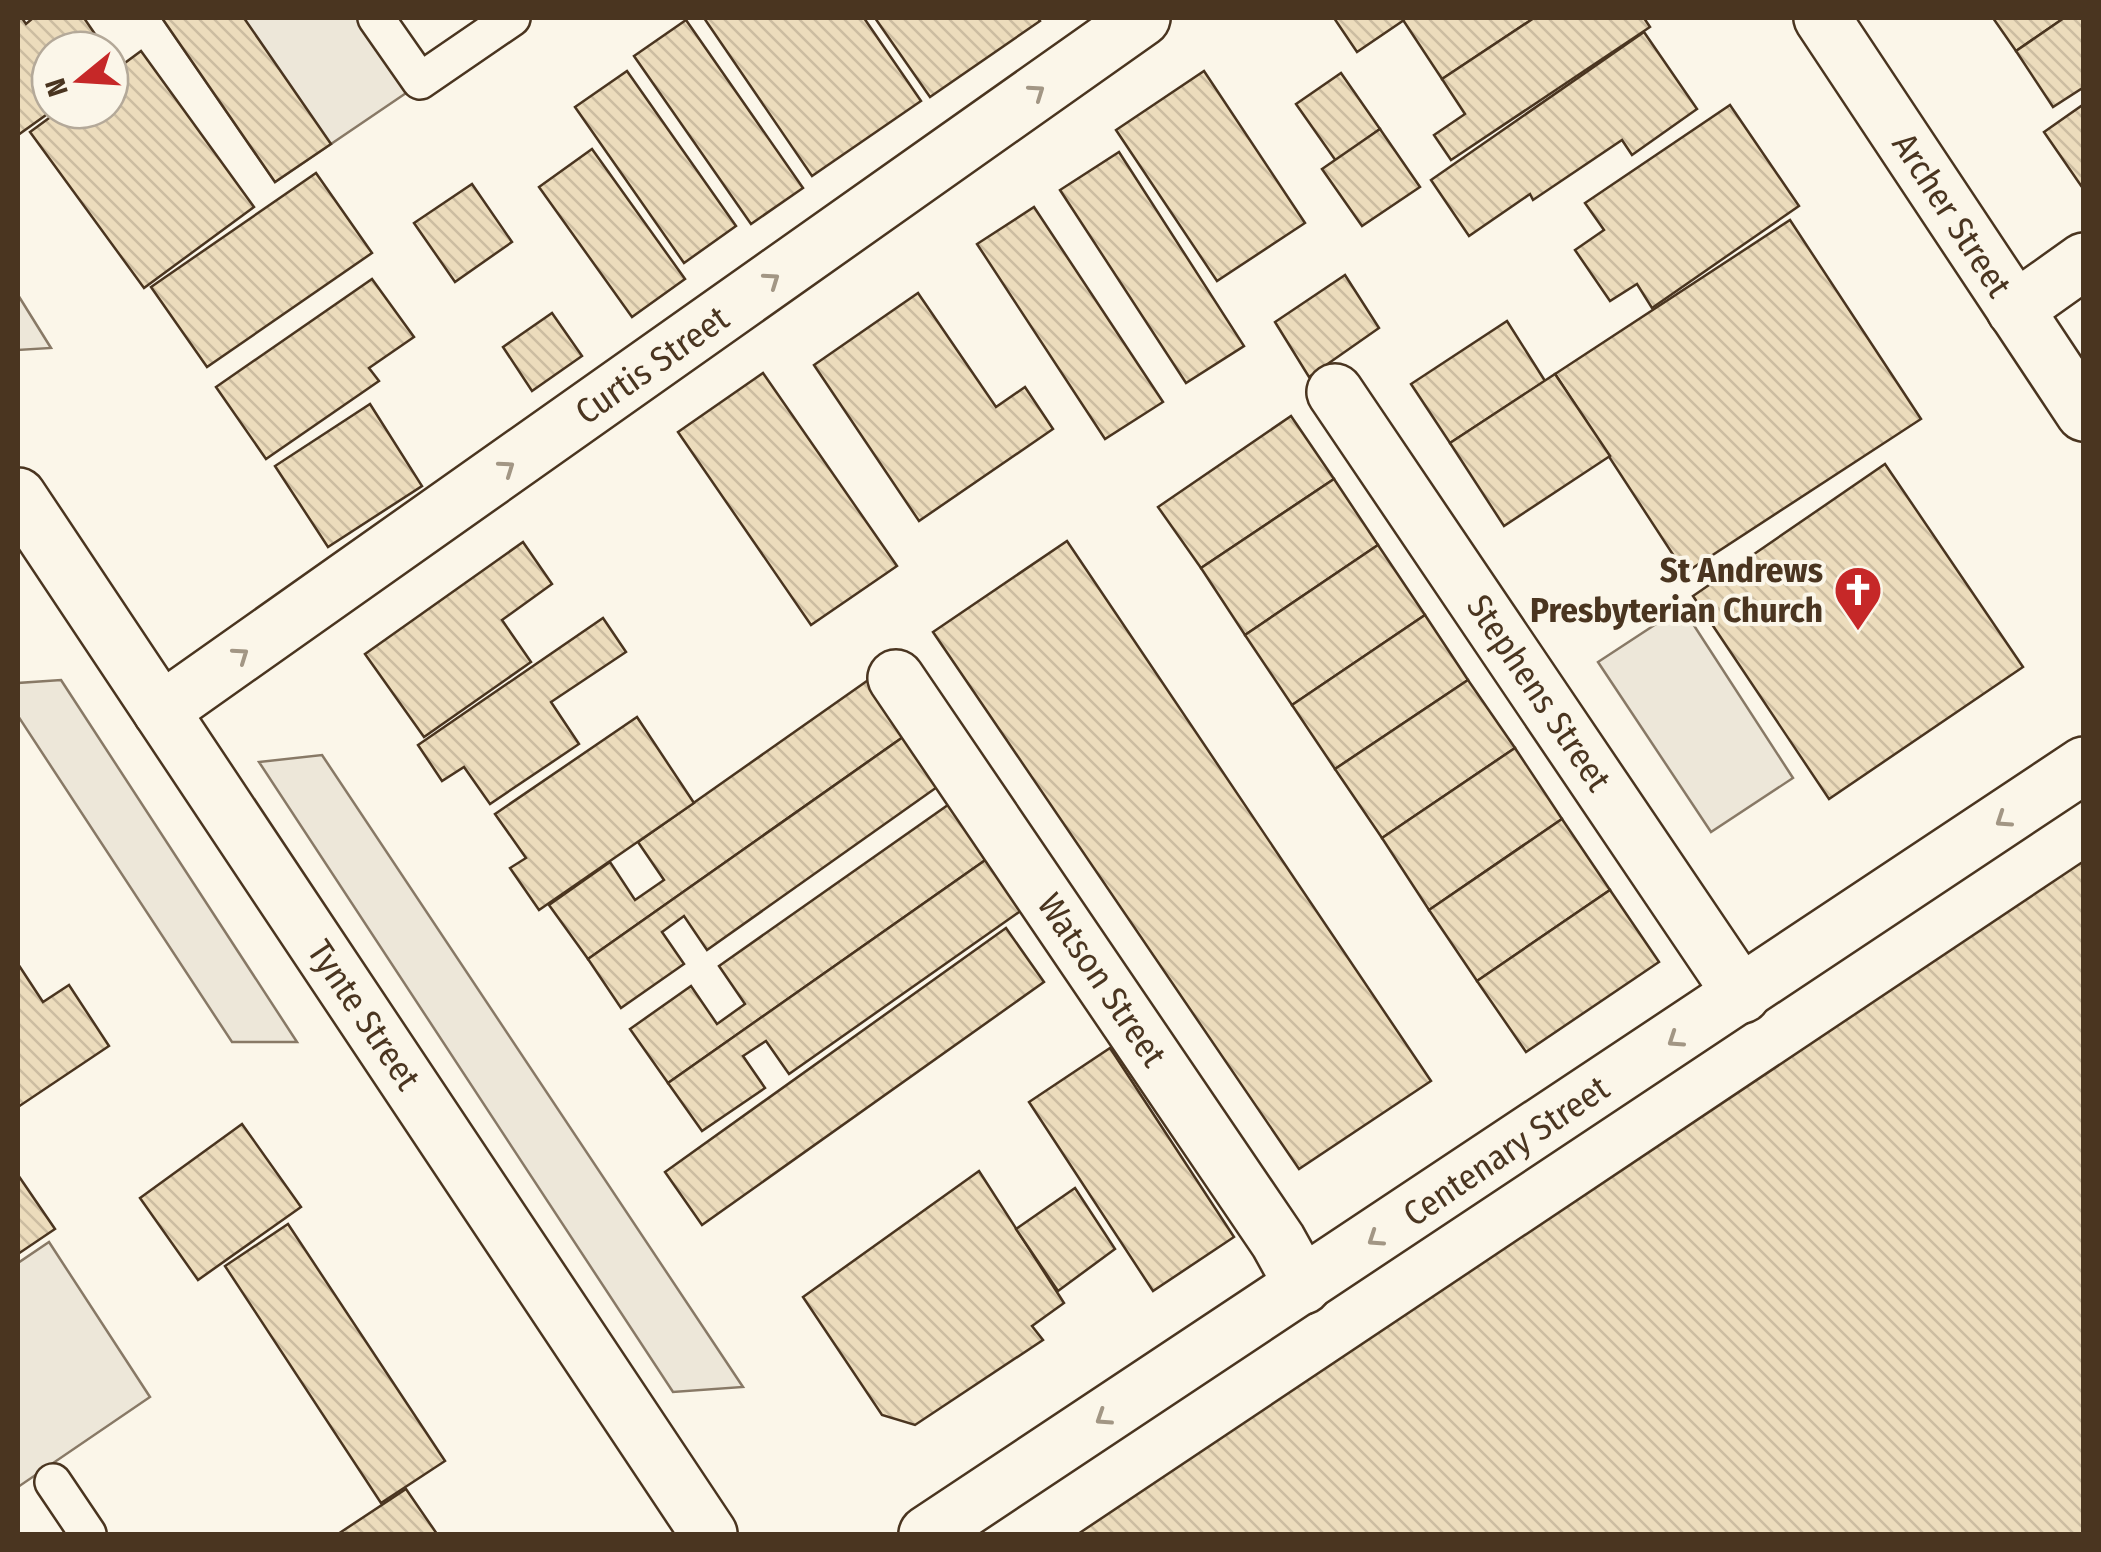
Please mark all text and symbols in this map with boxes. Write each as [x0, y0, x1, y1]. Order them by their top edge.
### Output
north arrow [30, 30, 130, 130]
text: N [38, 74, 75, 101]
one-way arrow [1026, 86, 1044, 104]
street label: Archer Street [1883, 125, 2021, 305]
one-way arrow [761, 274, 779, 292]
street label: Curtis Street [567, 297, 737, 433]
one-way arrow [495, 461, 514, 480]
place label: St Andrews Presbyterian Church [1530, 549, 1823, 631]
church icon: St Andrews Presbyterian Church [1832, 564, 1884, 632]
street label: Stephens Street [1458, 587, 1620, 800]
one-way arrow [230, 649, 249, 667]
one-way arrow [1995, 807, 2013, 826]
street label: Watson Street [1029, 885, 1176, 1075]
street label: Tynte Street [299, 932, 430, 1098]
one-way arrow [1667, 1028, 1686, 1046]
street label: Centenary Street [1395, 1067, 1617, 1235]
one-way arrow [1367, 1226, 1385, 1245]
one-way arrow [1096, 1406, 1115, 1424]

